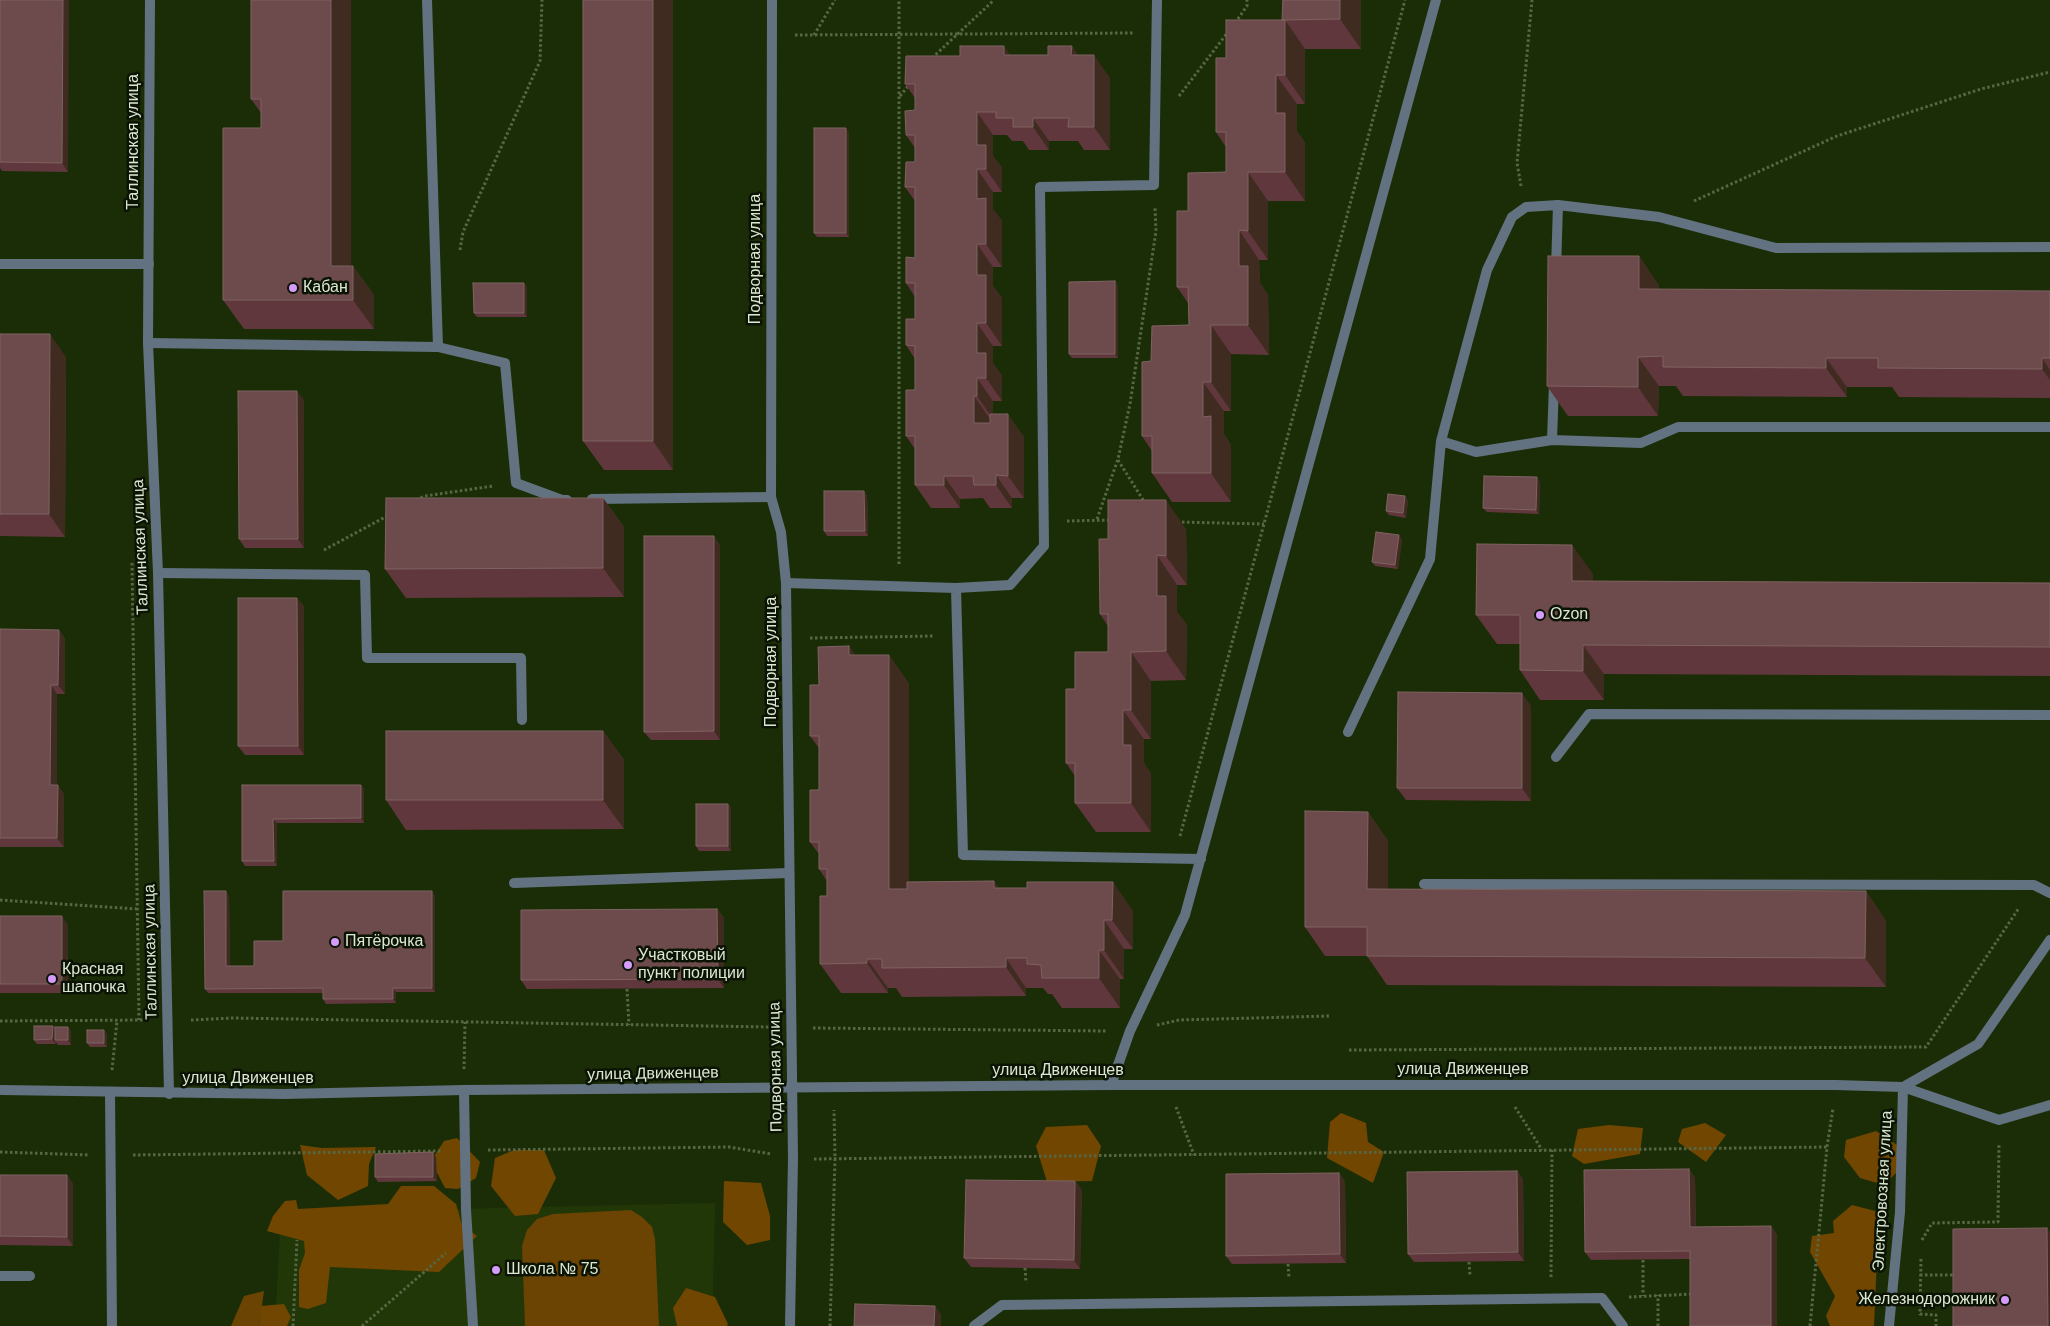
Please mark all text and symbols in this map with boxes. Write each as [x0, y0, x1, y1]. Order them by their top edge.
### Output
street label: Таллинская улица [124, 74, 144, 210]
street label: Подворная улица [746, 194, 766, 324]
place label: Кабан [303, 278, 348, 298]
marker: Кабан [287, 282, 299, 294]
street label: Таллинская улица [129, 479, 153, 615]
street label: Подворная улица [762, 597, 782, 727]
place label: Ozon [1550, 605, 1588, 625]
marker: Ozon [1534, 609, 1546, 621]
street label: Таллинская улица [140, 884, 162, 1020]
place label: Пятёрочка [345, 932, 423, 952]
marker: Пятёрочка [329, 936, 341, 948]
place label: Участковый пункт полиции [638, 946, 745, 984]
marker: Участковый пункт полиции [622, 959, 634, 971]
place label: Красная шапочка [62, 960, 126, 998]
marker: Красная шапочка [46, 973, 58, 985]
street label: Подворная улица [765, 1002, 787, 1132]
street label: улица Движенцев [1397, 1060, 1529, 1080]
street label: улица Движенцев [992, 1061, 1124, 1081]
street label: улица Движенцев [587, 1063, 719, 1085]
street label: улица Движенцев [182, 1069, 314, 1089]
street label: Электровозная улица [1869, 1110, 1897, 1272]
place label: Школа № 75 [506, 1260, 598, 1280]
marker: Школа № 75 [490, 1264, 502, 1276]
place label: Железнодорожник [1858, 1290, 1995, 1310]
marker: Железнодорожник [1999, 1294, 2011, 1306]

